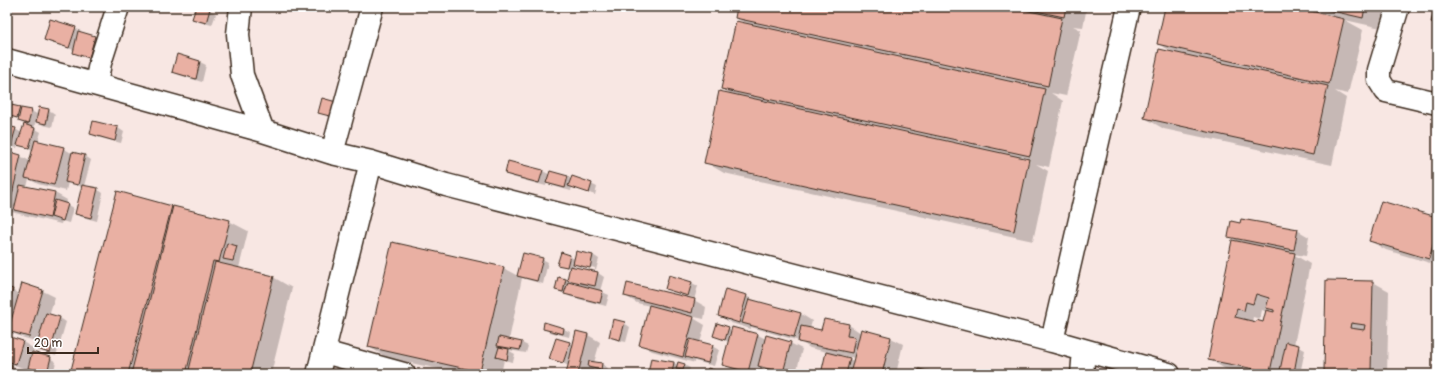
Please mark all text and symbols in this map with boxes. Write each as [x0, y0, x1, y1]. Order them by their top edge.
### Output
scale bar [28, 329, 98, 355]
text: 20 m [34, 336, 63, 351]

